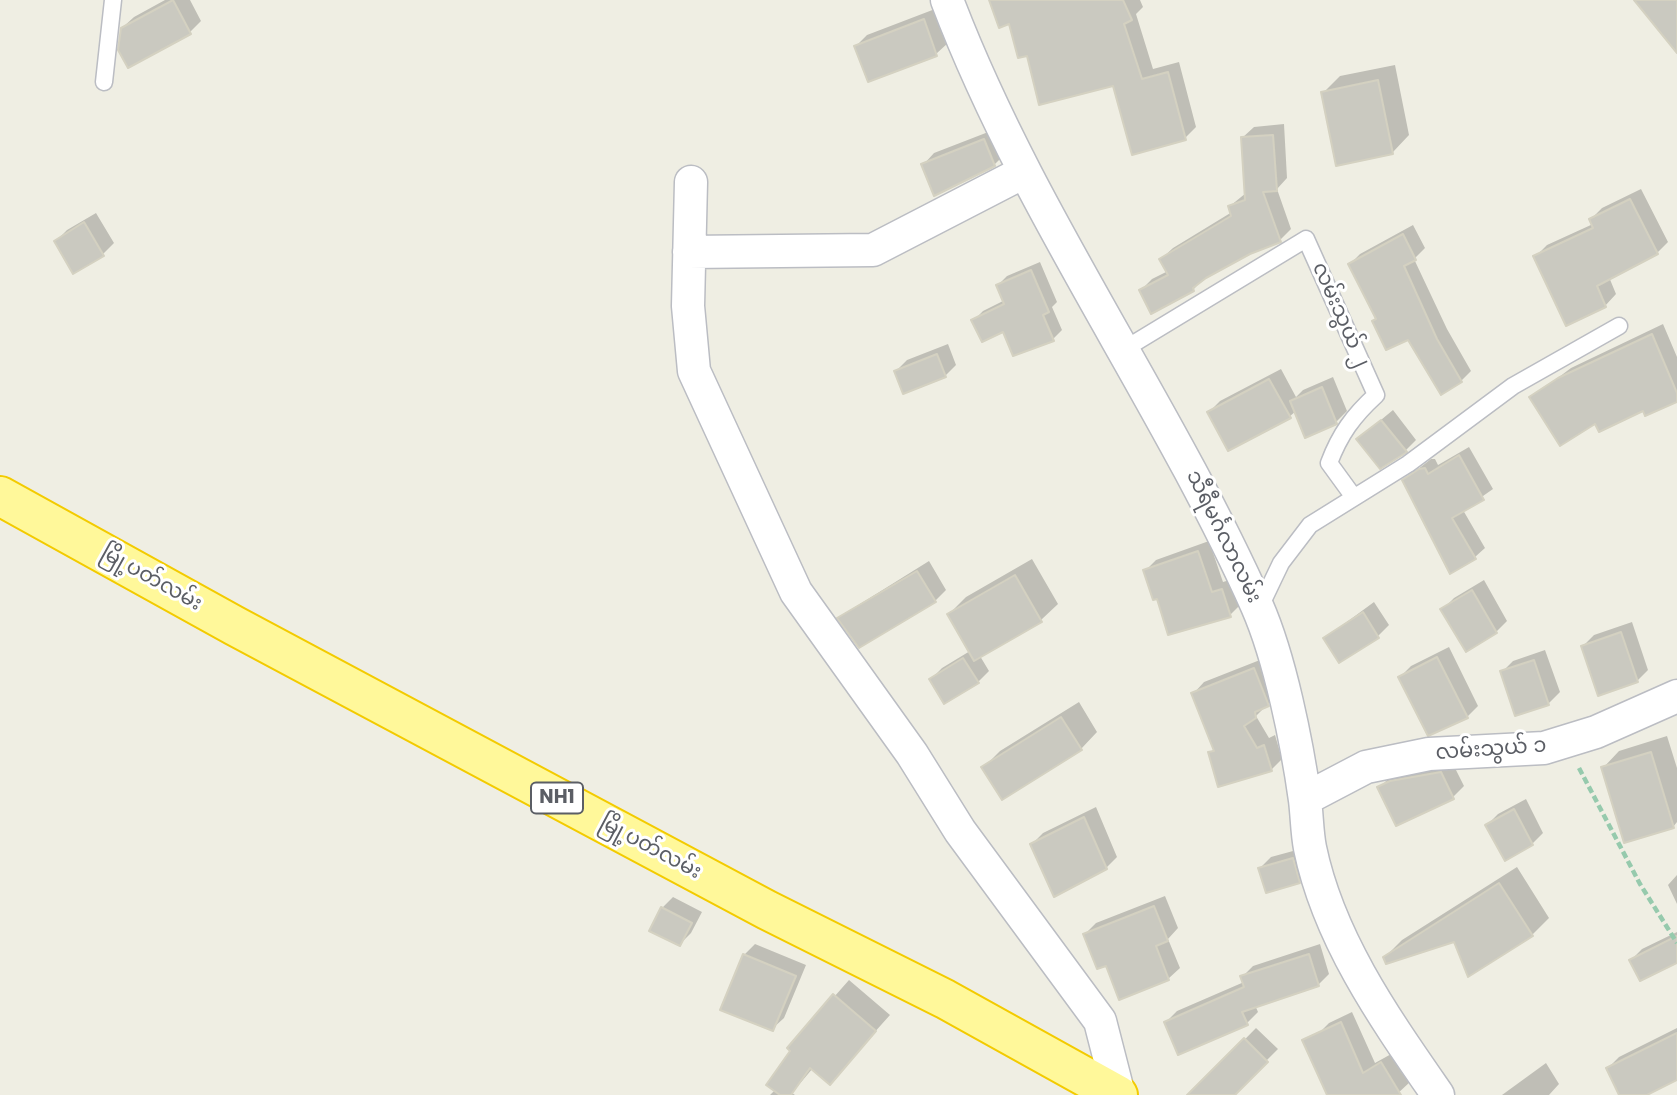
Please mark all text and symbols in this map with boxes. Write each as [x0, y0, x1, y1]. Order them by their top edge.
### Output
street label: လမ်းသွယ် ၂ [1306, 259, 1374, 371]
street label: သီရီမင်္ဂလာလမ်း [1180, 466, 1266, 608]
street label: မြို့ပတ်လမ်း [96, 541, 206, 617]
street label: လမ်းသွယ် ၁ [1435, 734, 1547, 766]
road number: NH1 [531, 782, 583, 814]
street label: မြို့ပတ်လမ်း [595, 811, 705, 885]

